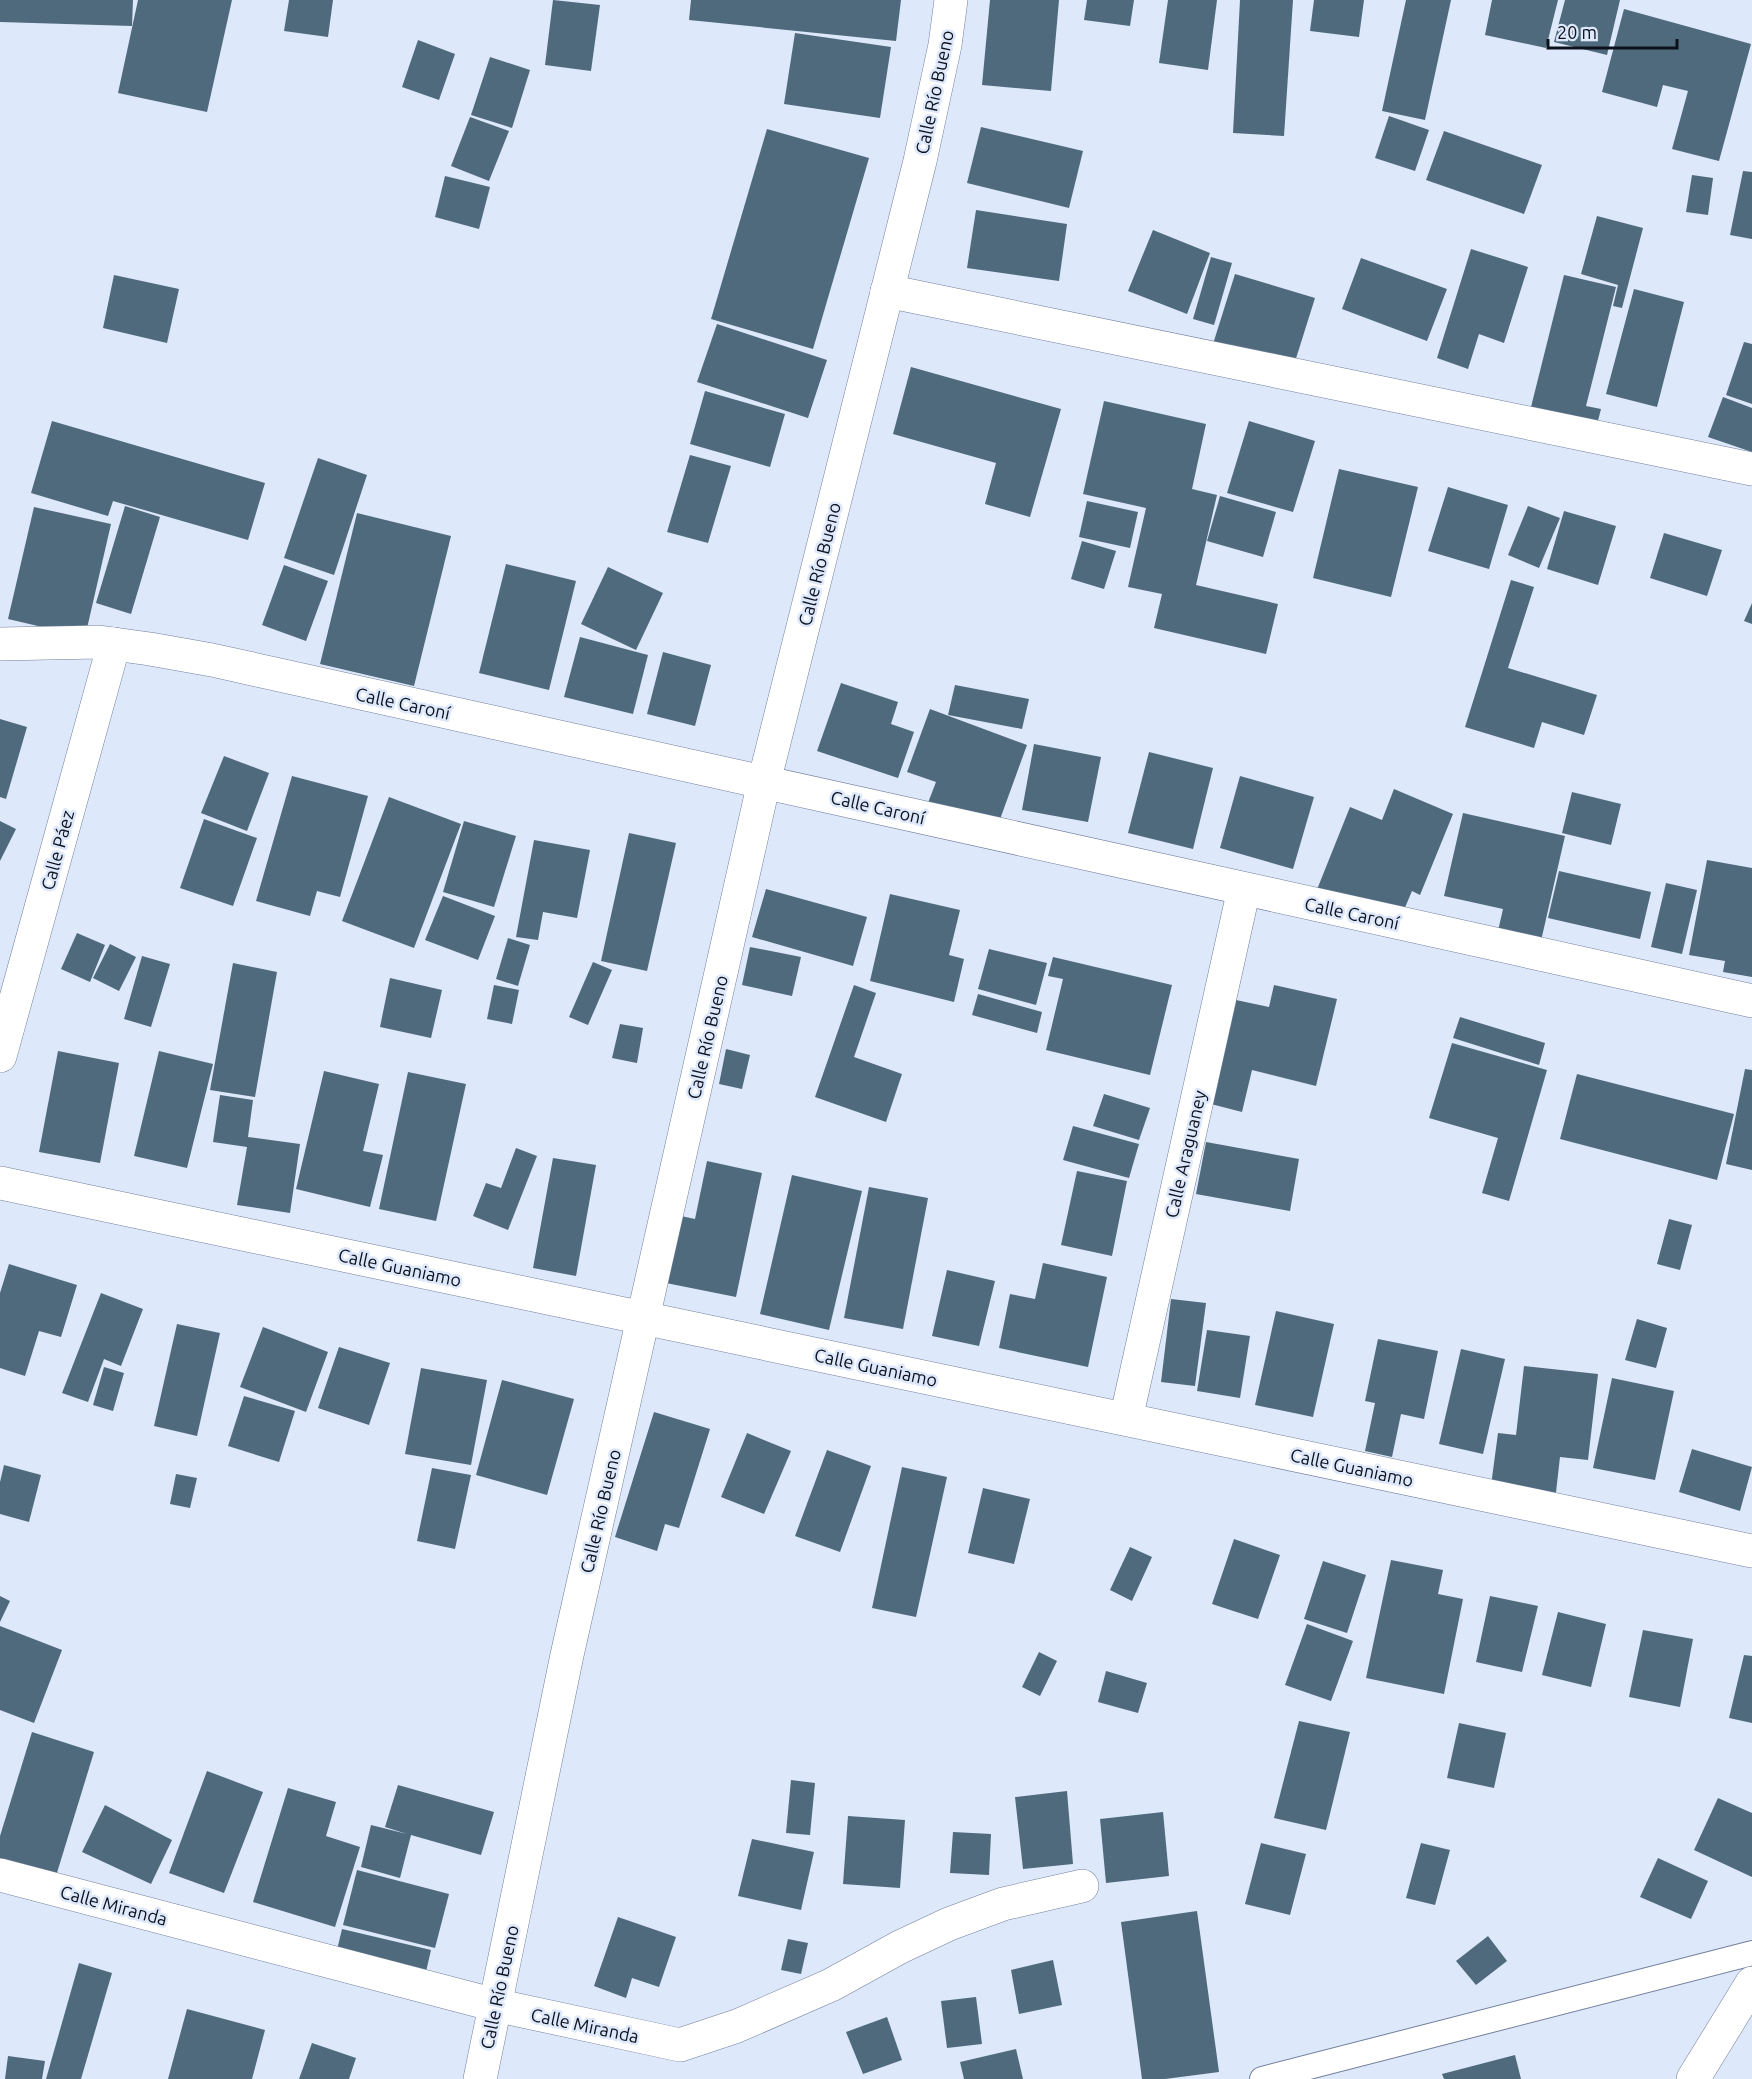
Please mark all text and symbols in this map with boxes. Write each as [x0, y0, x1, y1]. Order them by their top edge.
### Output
scale bar [1548, 12, 1677, 50]
text: 20 m [1557, 22, 1597, 42]
street label: Calle Río Bueno [911, 28, 957, 156]
street label: Calle Río Bueno [794, 500, 844, 628]
street label: Calle Caroní [354, 683, 453, 723]
street label: Calle Caroní [829, 786, 928, 828]
street label: Calle Páez [37, 808, 77, 892]
street label: Calle Caroní [1303, 893, 1402, 933]
street label: Calle Río Bueno [683, 973, 731, 1101]
street label: Calle Araguaney [1161, 1088, 1209, 1220]
street label: Calle Guaniamo [337, 1244, 463, 1290]
street label: Calle Guaniamo [813, 1344, 939, 1390]
street label: Calle Guaniamo [1289, 1444, 1415, 1490]
street label: Calle Río Bueno [576, 1447, 624, 1575]
street label: Calle Miranda [58, 1881, 170, 1929]
street label: Calle Río Bueno [476, 1923, 522, 2051]
street label: Calle Miranda [529, 2004, 641, 2046]

